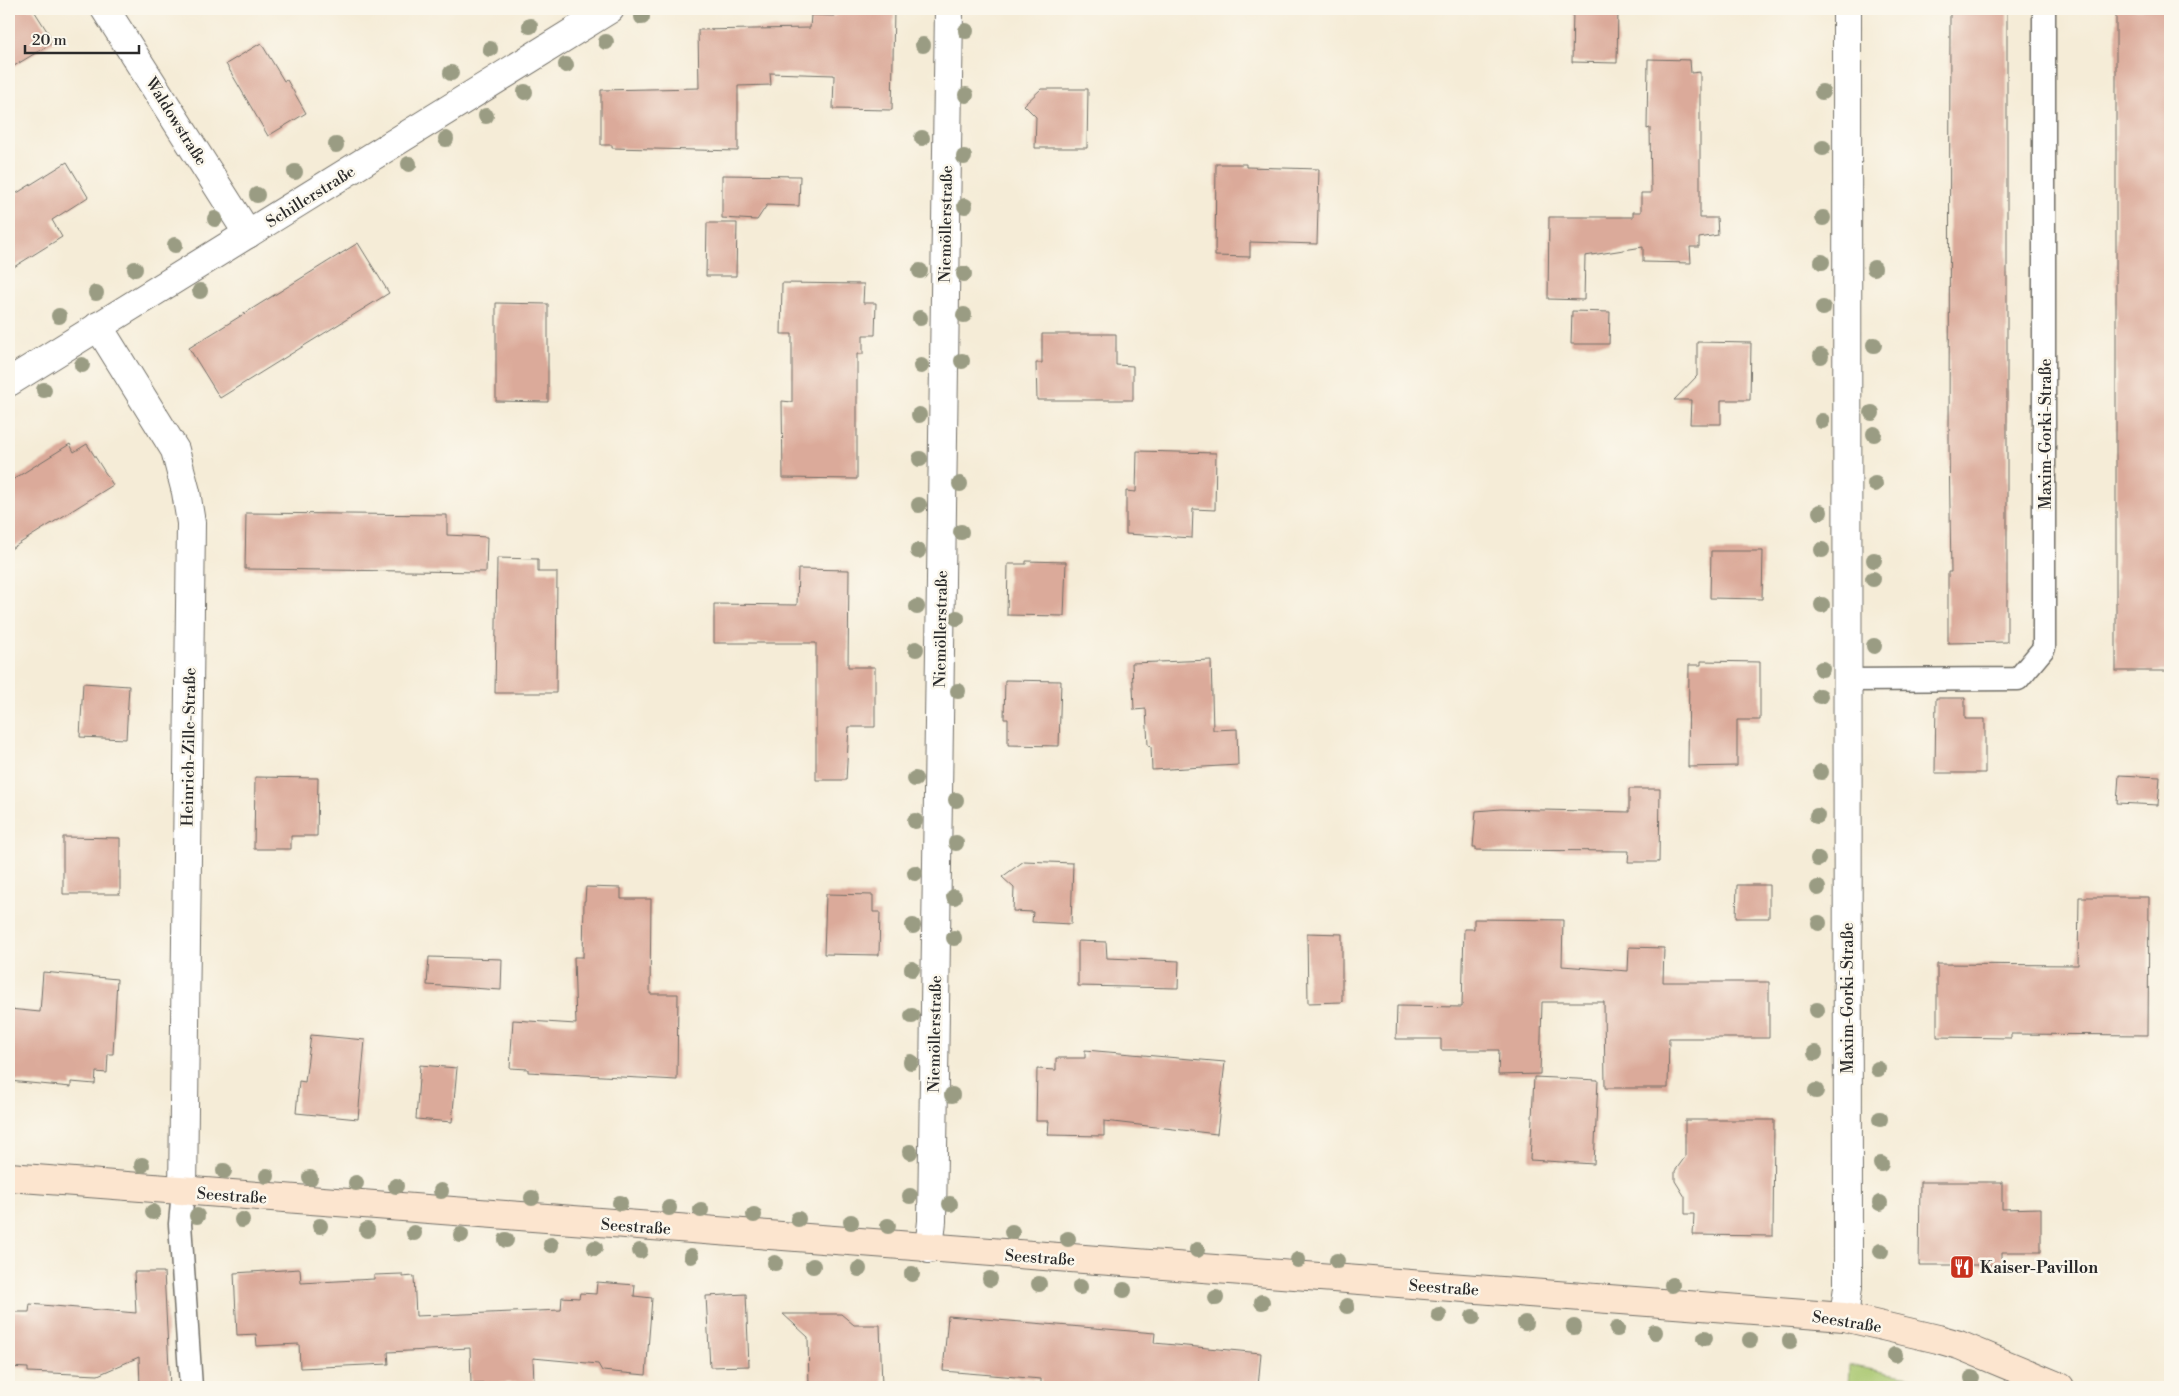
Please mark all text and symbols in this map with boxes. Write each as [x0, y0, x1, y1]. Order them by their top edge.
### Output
scale bar [25, 22, 139, 54]
text: 20 m [32, 31, 67, 50]
street label: Waldowstraße [141, 73, 211, 169]
street label: Schillerstraße [262, 162, 359, 232]
street label: Niemöllerstraße [935, 165, 957, 283]
street label: Maxim-Gorki-Straße [2036, 358, 2056, 510]
street label: Niemöllerstraße [930, 570, 952, 688]
street label: Heinrich-Zille-Straße [178, 667, 200, 827]
street label: Maxim-Gorki-Straße [1838, 922, 1858, 1074]
street label: Niemöllerstraße [924, 975, 946, 1093]
street label: Seestraße [196, 1184, 268, 1208]
street label: Seestraße [600, 1215, 672, 1239]
street label: Seestraße [1004, 1246, 1076, 1270]
restaurant icon: Kaiser-Pavillon [1949, 1254, 1975, 1280]
place label: Kaiser-Pavillon [1980, 1258, 2098, 1278]
street label: Seestraße [1408, 1276, 1480, 1300]
street label: Seestraße [1811, 1307, 1883, 1337]

